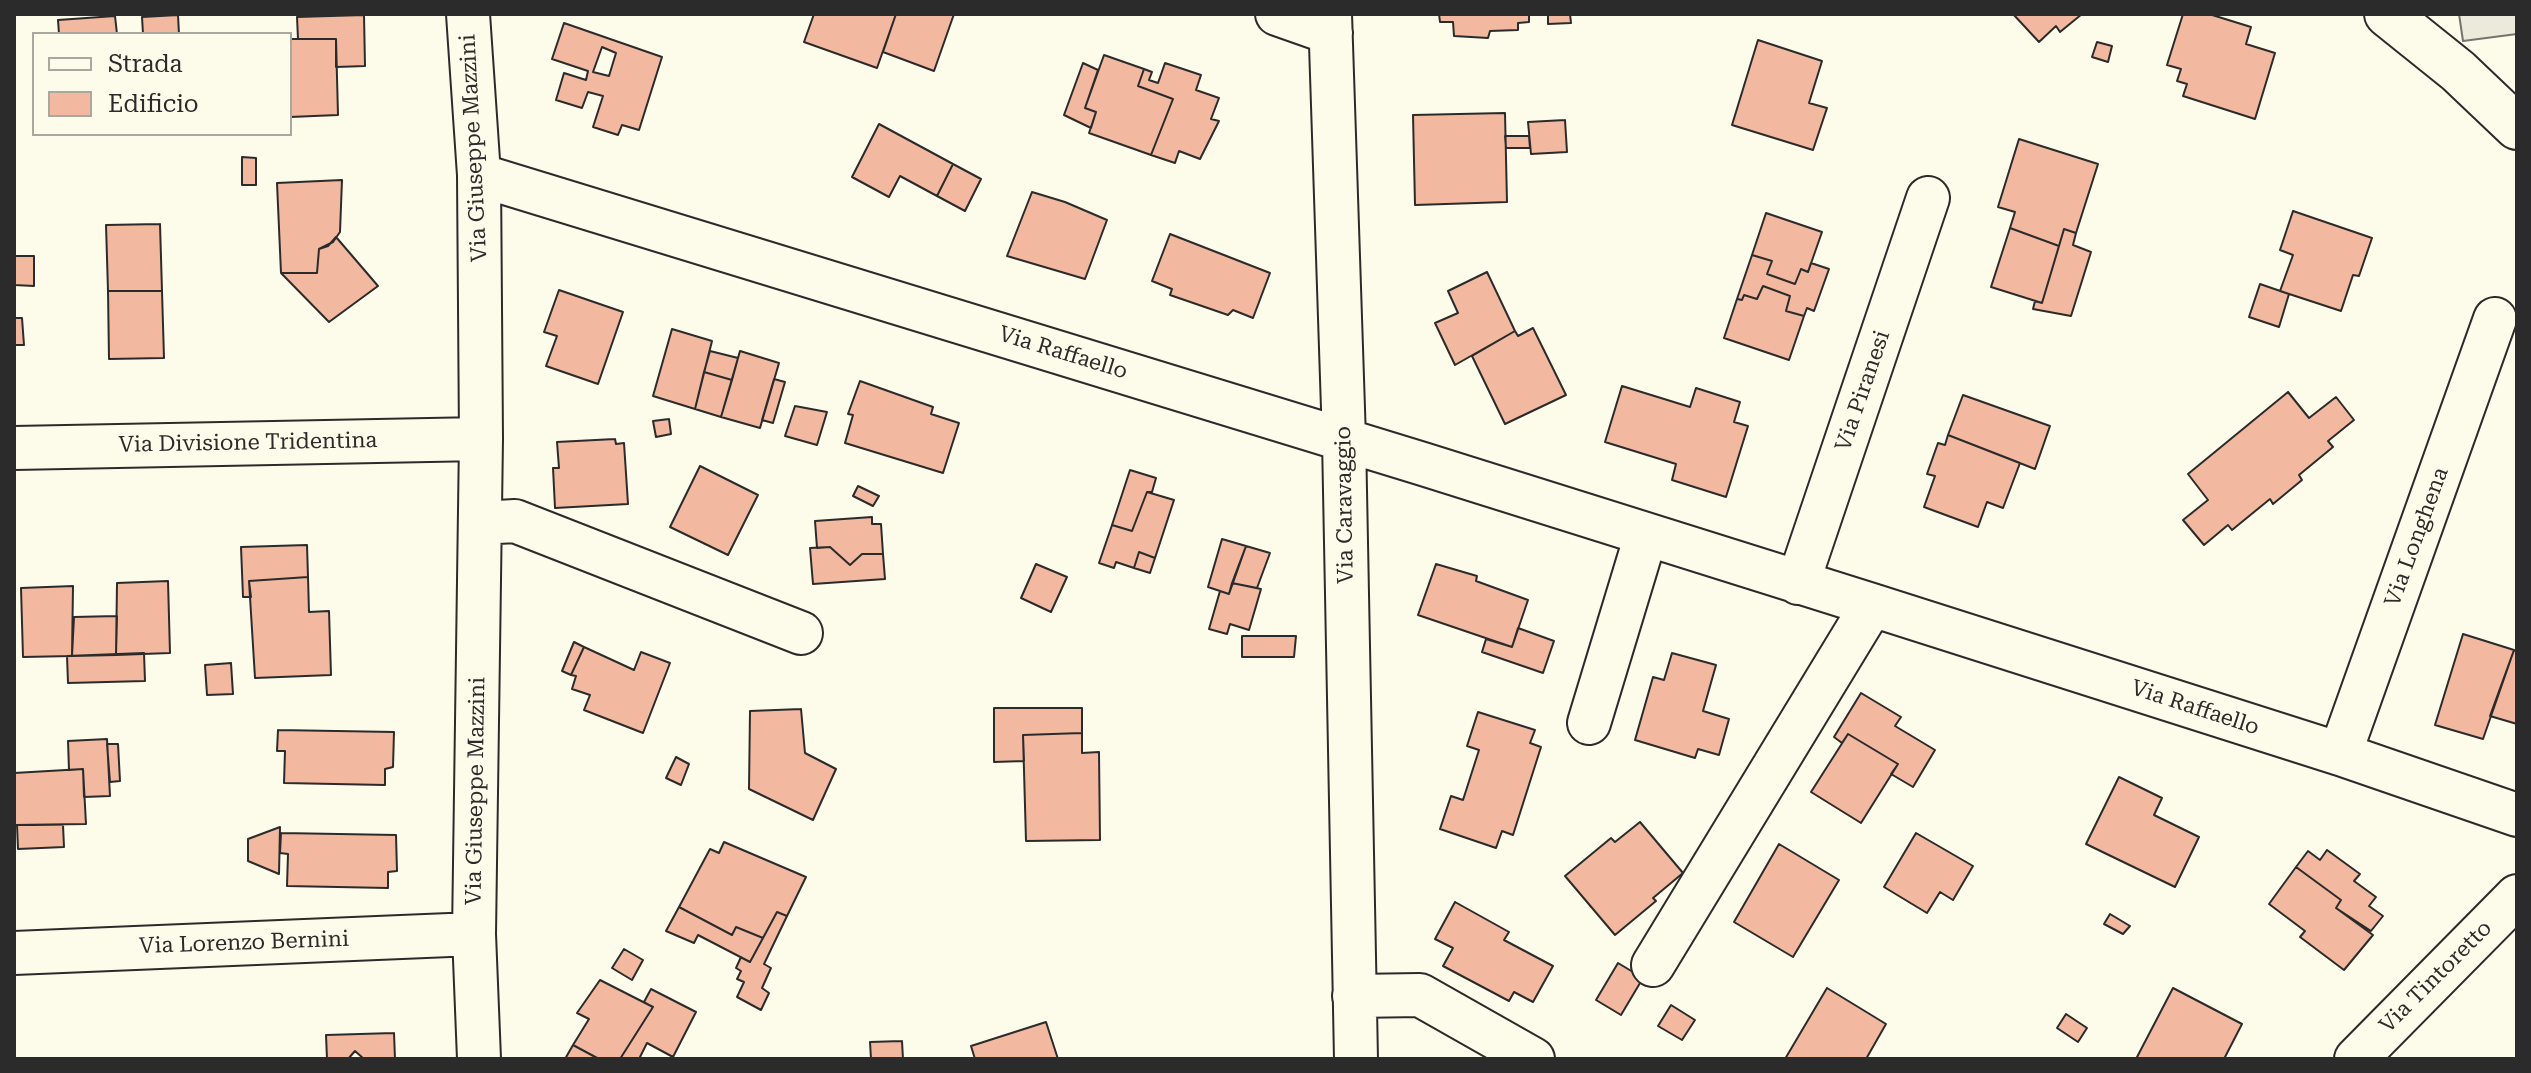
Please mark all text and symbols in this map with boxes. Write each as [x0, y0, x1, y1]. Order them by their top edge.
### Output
legend [32, 32, 292, 136]
street label: Via Giuseppe Mazzini [455, 33, 493, 263]
text: Strada [108, 50, 183, 78]
text: Edificio [108, 90, 199, 118]
street label: Via Raffaello [995, 321, 1131, 385]
street label: Via Piranesi [1830, 327, 1896, 455]
street label: Via Caravaggio [1330, 426, 1360, 584]
street label: Via Divisione Tridentina [118, 428, 378, 458]
street label: Via Longhena [2380, 464, 2454, 610]
street label: Via Raffaello [2128, 675, 2262, 741]
street label: Via Giuseppe Mazzini [461, 677, 491, 905]
street label: Via Tintoretto [2374, 915, 2498, 1039]
street label: Via Lorenzo Bernini [139, 926, 349, 960]

